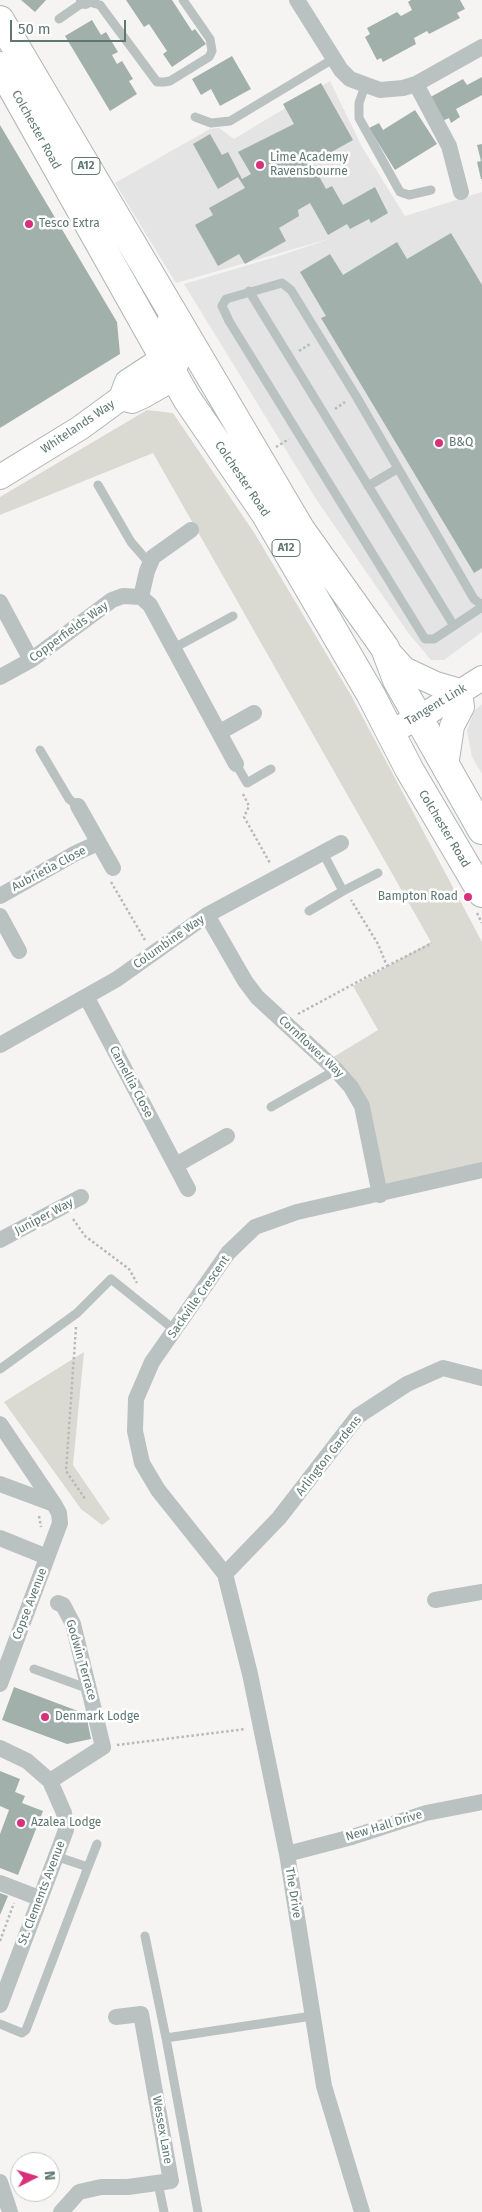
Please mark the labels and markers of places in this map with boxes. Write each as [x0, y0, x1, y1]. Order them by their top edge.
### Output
place label: Lime Academy Ravensbourne [270, 151, 348, 179]
marker: Lime Academy Ravensbourne [254, 159, 266, 171]
place label: Tesco Extra [39, 217, 100, 231]
marker: Tesco Extra [23, 218, 35, 230]
place label: B&Q [449, 436, 473, 450]
marker: B&Q [433, 437, 445, 449]
place label: Bampton Road [378, 890, 458, 904]
marker: Bampton Road [462, 891, 474, 903]
place label: Denmark Lodge [55, 1710, 140, 1724]
marker: Denmark Lodge [39, 1711, 51, 1723]
place label: Azalea Lodge [31, 1816, 101, 1830]
marker: Azalea Lodge [15, 1817, 27, 1829]

